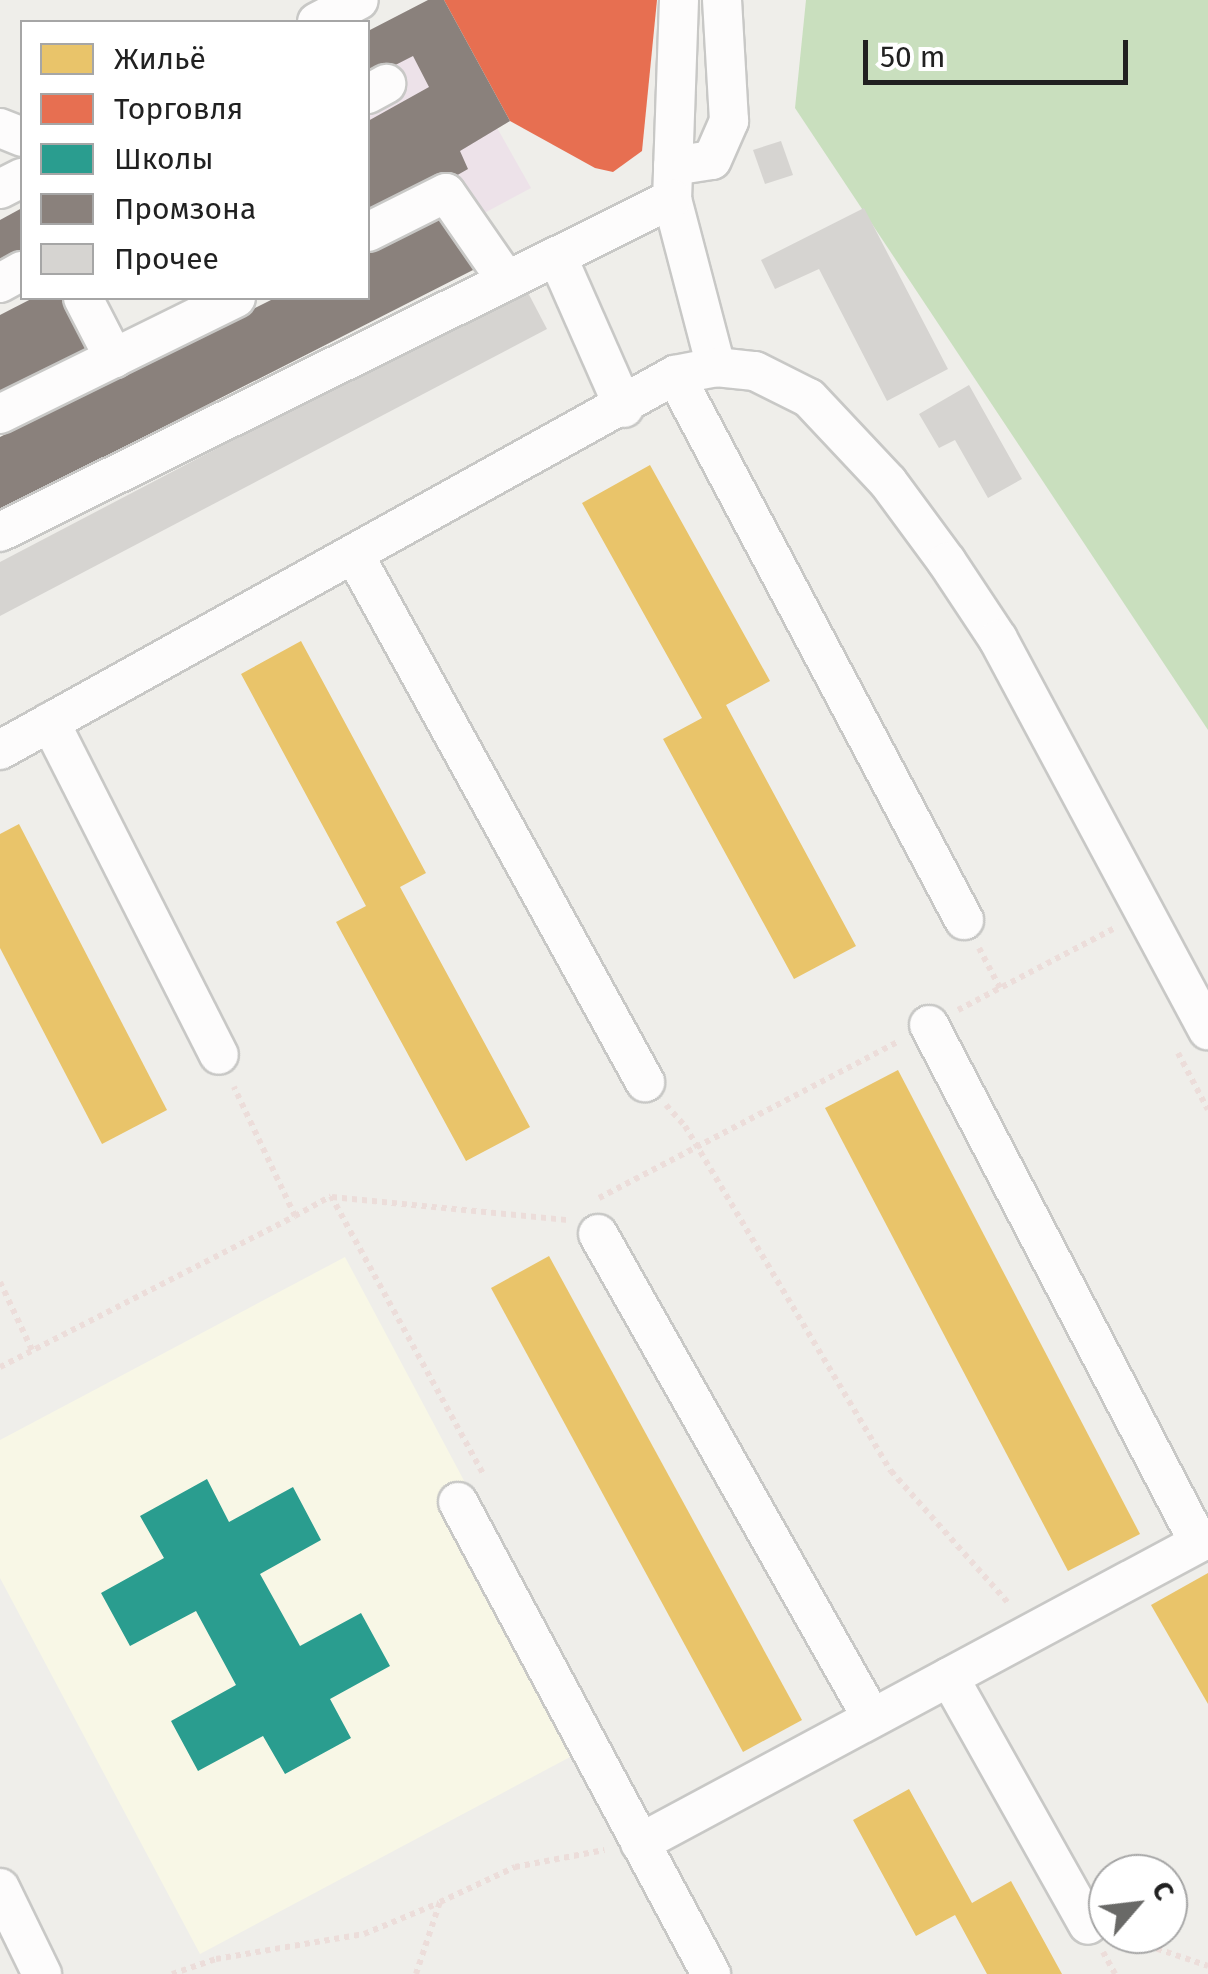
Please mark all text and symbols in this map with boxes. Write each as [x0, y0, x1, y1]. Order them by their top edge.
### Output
legend [20, 20, 370, 300]
scale bar [868, 20, 1133, 82]
text: 50 m [880, 39, 945, 75]
text: Жильё [114, 41, 206, 77]
text: Торговля [114, 91, 243, 127]
text: Школы [114, 141, 214, 177]
text: Промзона [114, 191, 256, 227]
text: Прочее [114, 241, 219, 277]
north arrow [1088, 1854, 1188, 1954]
text: С [1145, 1876, 1182, 1905]

